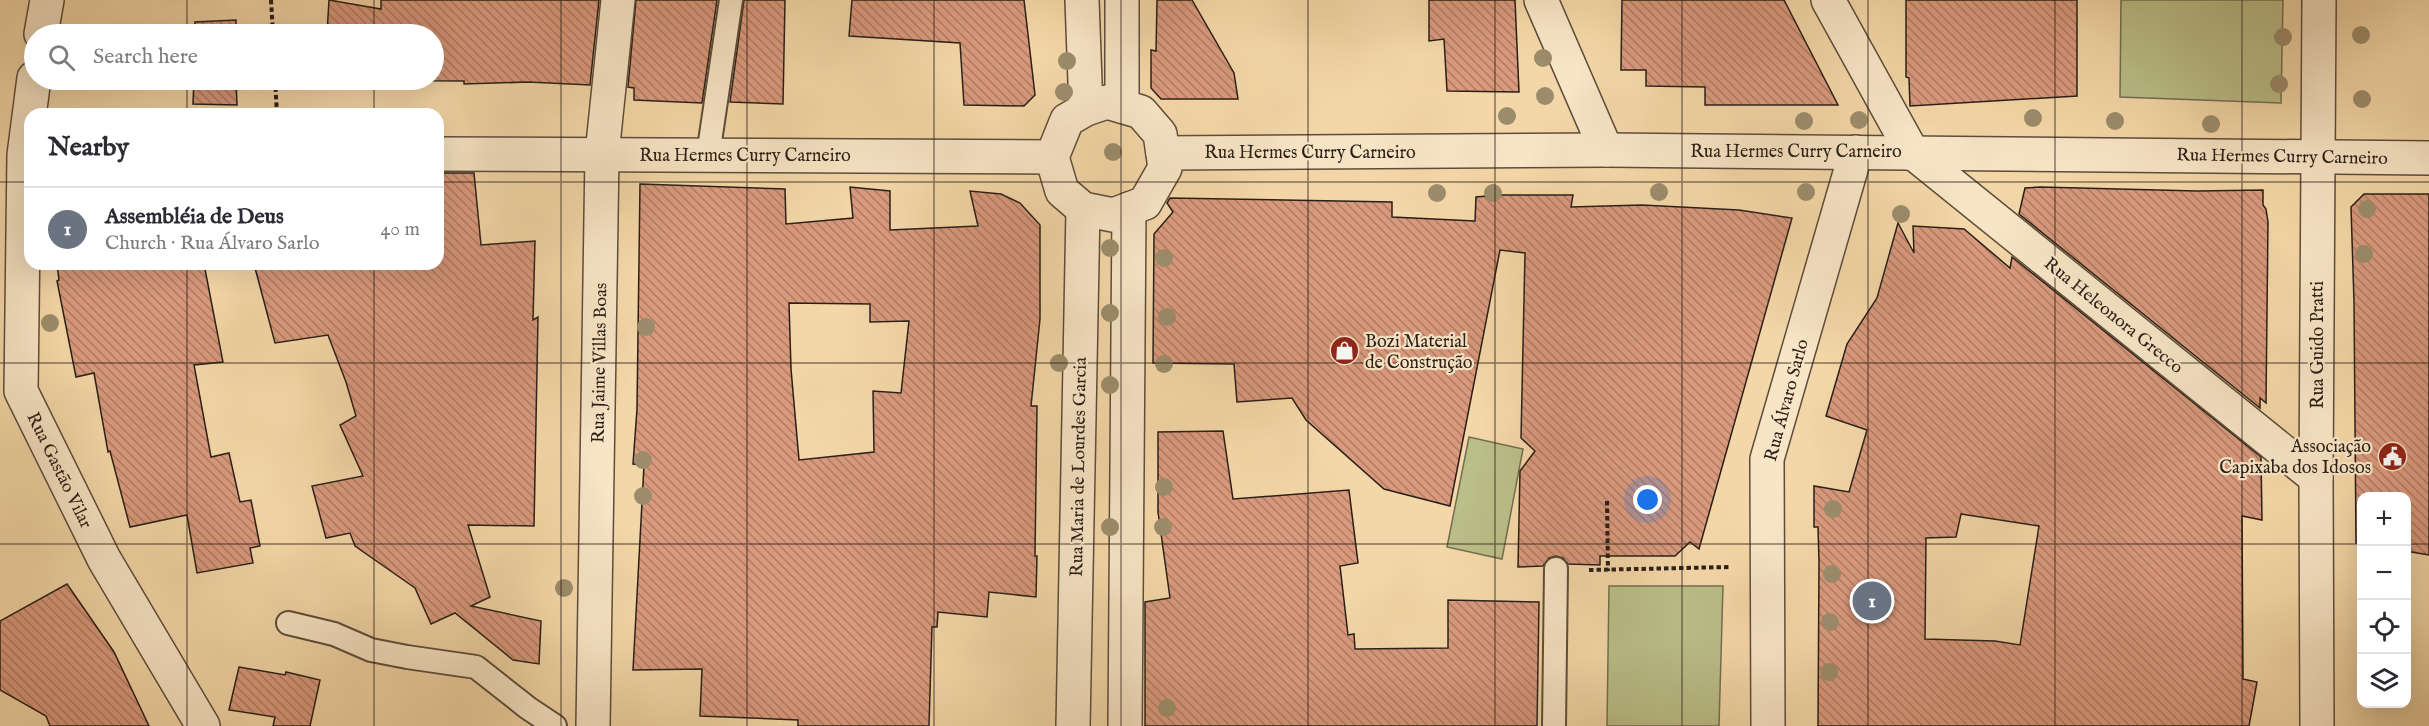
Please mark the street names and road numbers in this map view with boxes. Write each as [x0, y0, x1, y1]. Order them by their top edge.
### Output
street label: Rua Hermes Curry Carneiro [1690, 141, 1902, 164]
street label: Rua Hermes Curry Carneiro [1204, 142, 1416, 165]
street label: Rua Hermes Curry Carneiro [2176, 144, 2388, 171]
street label: Rua Hermes Curry Carneiro [639, 145, 851, 168]
street label: Rua Heleonora Grecco [2039, 253, 2188, 380]
street label: Rua Guido Pratti [2307, 281, 2330, 409]
street label: Rua Jaime Villas Boas [588, 283, 613, 443]
street label: Rua Álvaro Sarlo [1758, 336, 1815, 464]
street label: Rua Maria de Lourdes Garcia [1066, 357, 1093, 577]
street label: Rua Gastão Vilar [21, 409, 97, 533]

